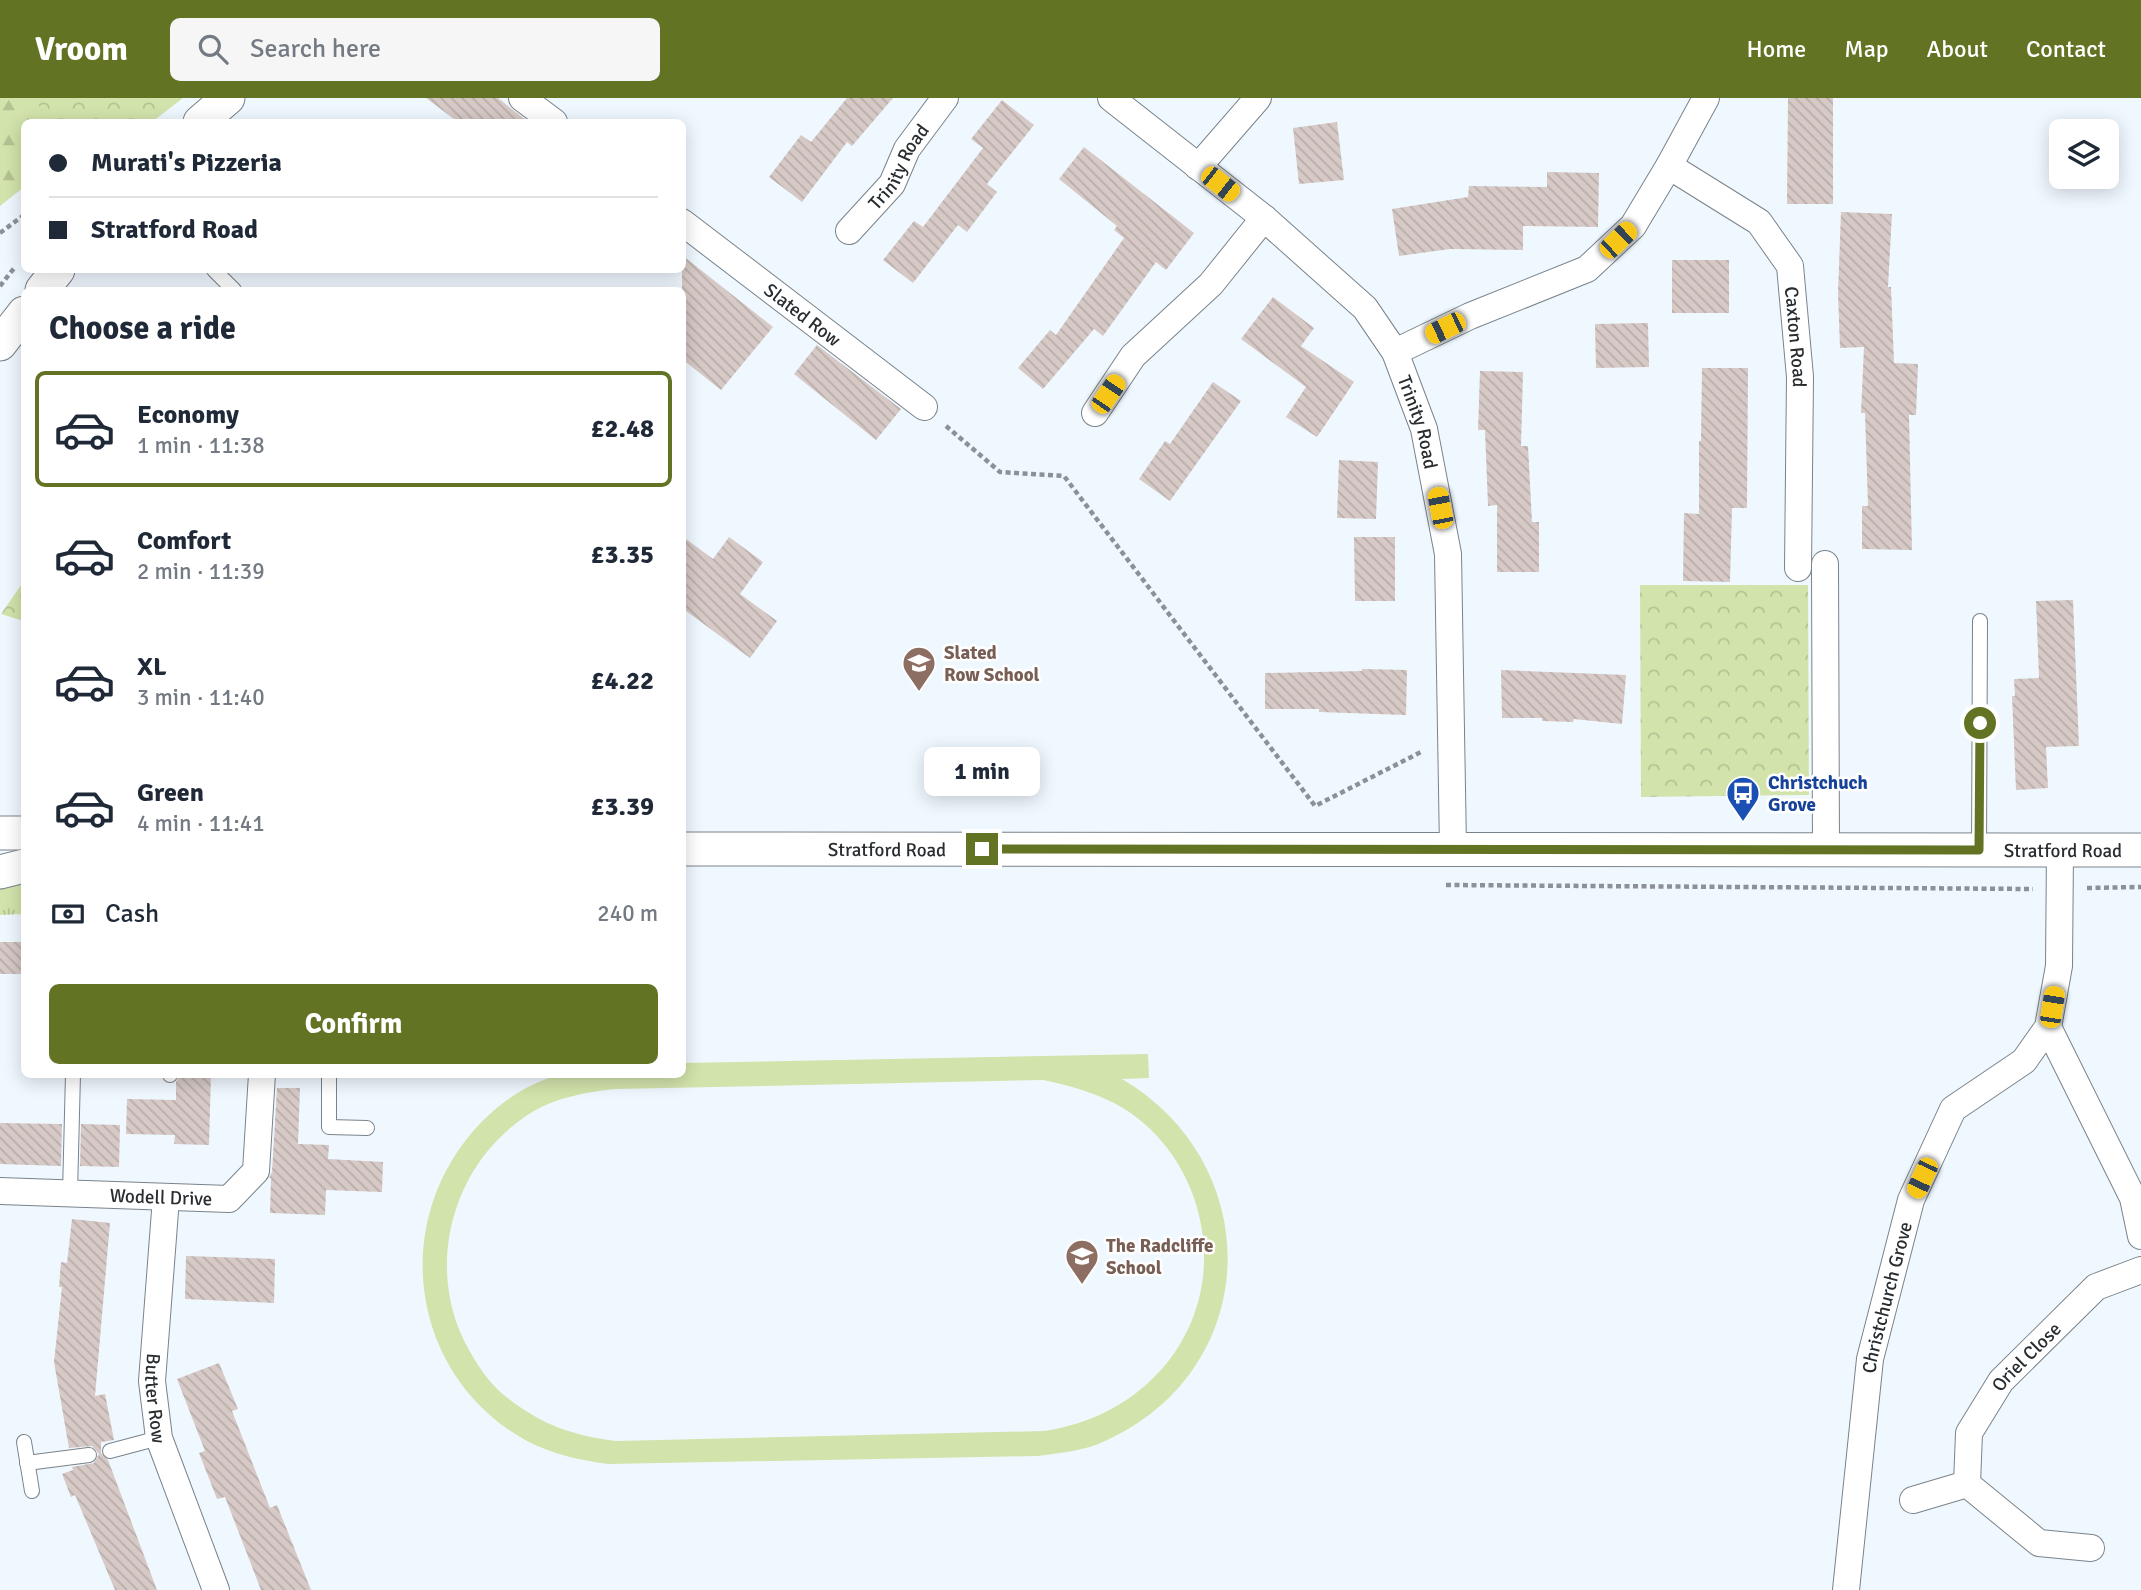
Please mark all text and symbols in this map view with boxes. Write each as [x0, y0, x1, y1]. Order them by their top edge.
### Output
search box [170, 18, 660, 81]
text: Vroom [35, 29, 128, 70]
icon: search [194, 30, 232, 68]
text: Search here [250, 33, 381, 65]
text: Home [1746, 34, 1806, 64]
text: Map [1844, 34, 1889, 64]
text: About [1927, 34, 1988, 64]
text: Contact [2026, 34, 2106, 64]
street label: Trinity Road [864, 119, 935, 215]
map controls [2049, 119, 2119, 189]
button: layers [2049, 119, 2119, 189]
text: Murati's Pizzeria [91, 147, 282, 179]
car [1197, 163, 1244, 205]
text: Stratford Road [91, 214, 258, 246]
car [1596, 218, 1641, 262]
street label: Slated Row [759, 278, 846, 352]
street label: Caxton Road [1779, 285, 1811, 388]
text: Choose a ride [49, 309, 236, 348]
car [1422, 309, 1469, 347]
car [1088, 371, 1129, 417]
street label: Trinity Road [1392, 372, 1442, 471]
icon: car [53, 398, 116, 461]
text: Economy [137, 399, 239, 431]
text: £2.48 [590, 413, 654, 445]
text: 1 min · 11:38 [137, 431, 265, 460]
car [1426, 485, 1455, 531]
icon: car [53, 524, 116, 587]
text: Comfort [137, 525, 231, 557]
text: £3.35 [590, 539, 654, 571]
text: 2 min · 11:39 [137, 557, 265, 586]
place label: Slated Row School [944, 641, 1040, 687]
school or university icon: Slated Row School [900, 644, 938, 693]
icon: car [53, 650, 116, 713]
text: XL [137, 651, 167, 683]
text: £4.22 [590, 665, 654, 697]
text: 3 min · 11:40 [137, 683, 265, 712]
route start [1964, 707, 1996, 739]
callout: 1 min [924, 748, 1040, 796]
text: 1 min [954, 757, 1010, 786]
place label: Christchuch Grove [1768, 771, 1868, 817]
bus stop icon: Christchuch Grove [1724, 774, 1762, 823]
icon: car [53, 776, 116, 839]
text: Green [137, 777, 204, 809]
text: £3.39 [590, 791, 654, 823]
text: 4 min · 11:41 [137, 809, 265, 838]
route end [966, 833, 998, 865]
street label: Stratford Road [828, 838, 946, 862]
street label: Stratford Road [2004, 839, 2122, 863]
icon: cash [49, 895, 87, 933]
text: Cash [105, 898, 159, 930]
text: 240 m [597, 899, 658, 928]
button: Confirm [49, 984, 658, 1064]
car [2039, 985, 2066, 1029]
car [1904, 1155, 1941, 1201]
street label: Wodell Drive [109, 1184, 213, 1211]
street label: Christchurch Grove [1858, 1219, 1918, 1374]
place label: The Radcliffe School [1106, 1234, 1213, 1280]
school or university icon: The Radcliffe School [1063, 1237, 1101, 1286]
street label: Oriel Close [1987, 1317, 2067, 1396]
street label: Butter Row [139, 1352, 171, 1445]

